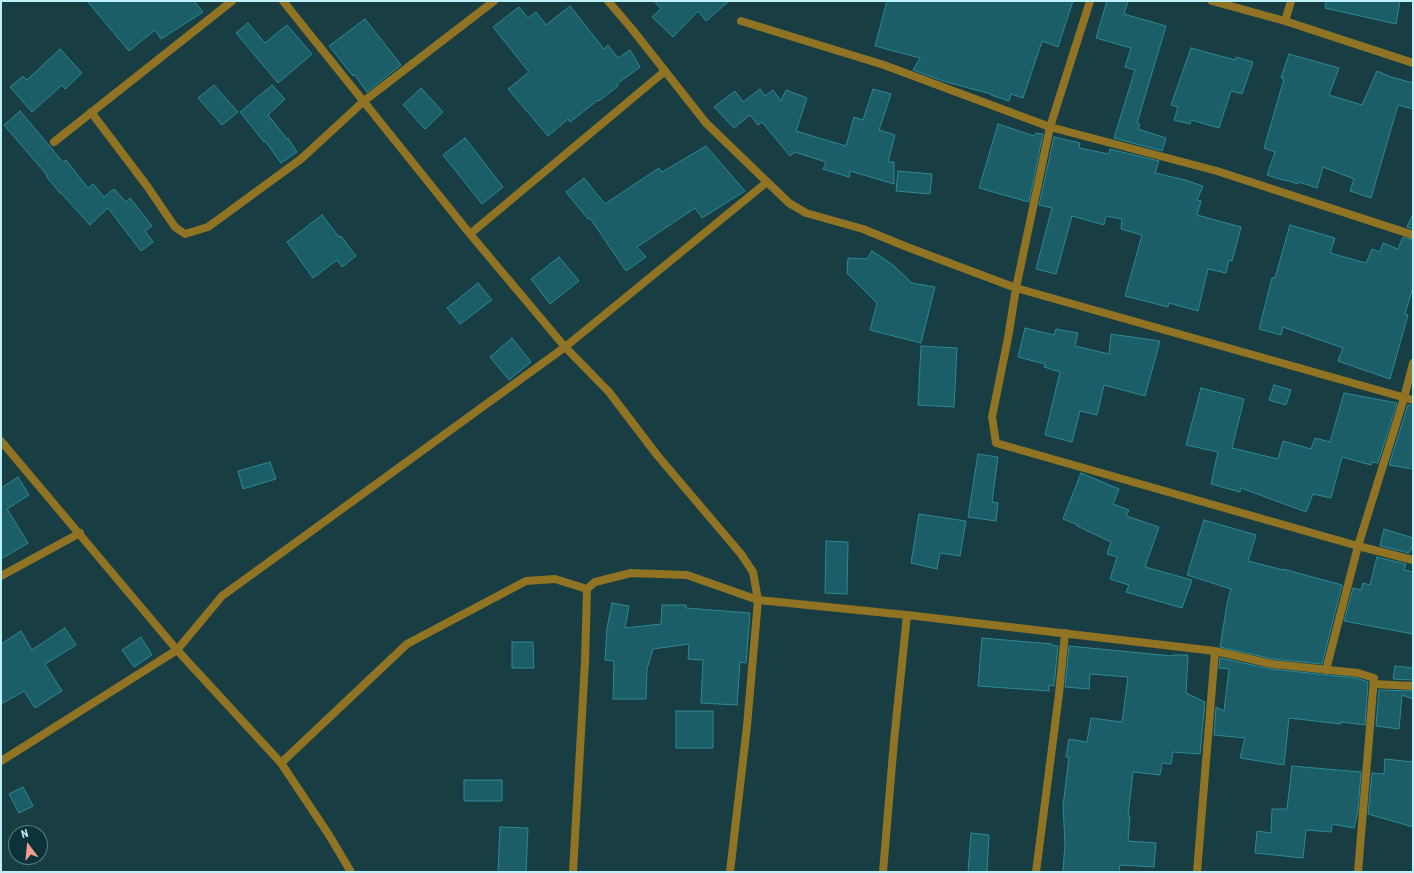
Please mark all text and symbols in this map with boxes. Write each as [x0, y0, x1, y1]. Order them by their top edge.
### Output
north arrow [8, 825, 48, 865]
text: N [20, 827, 30, 841]

